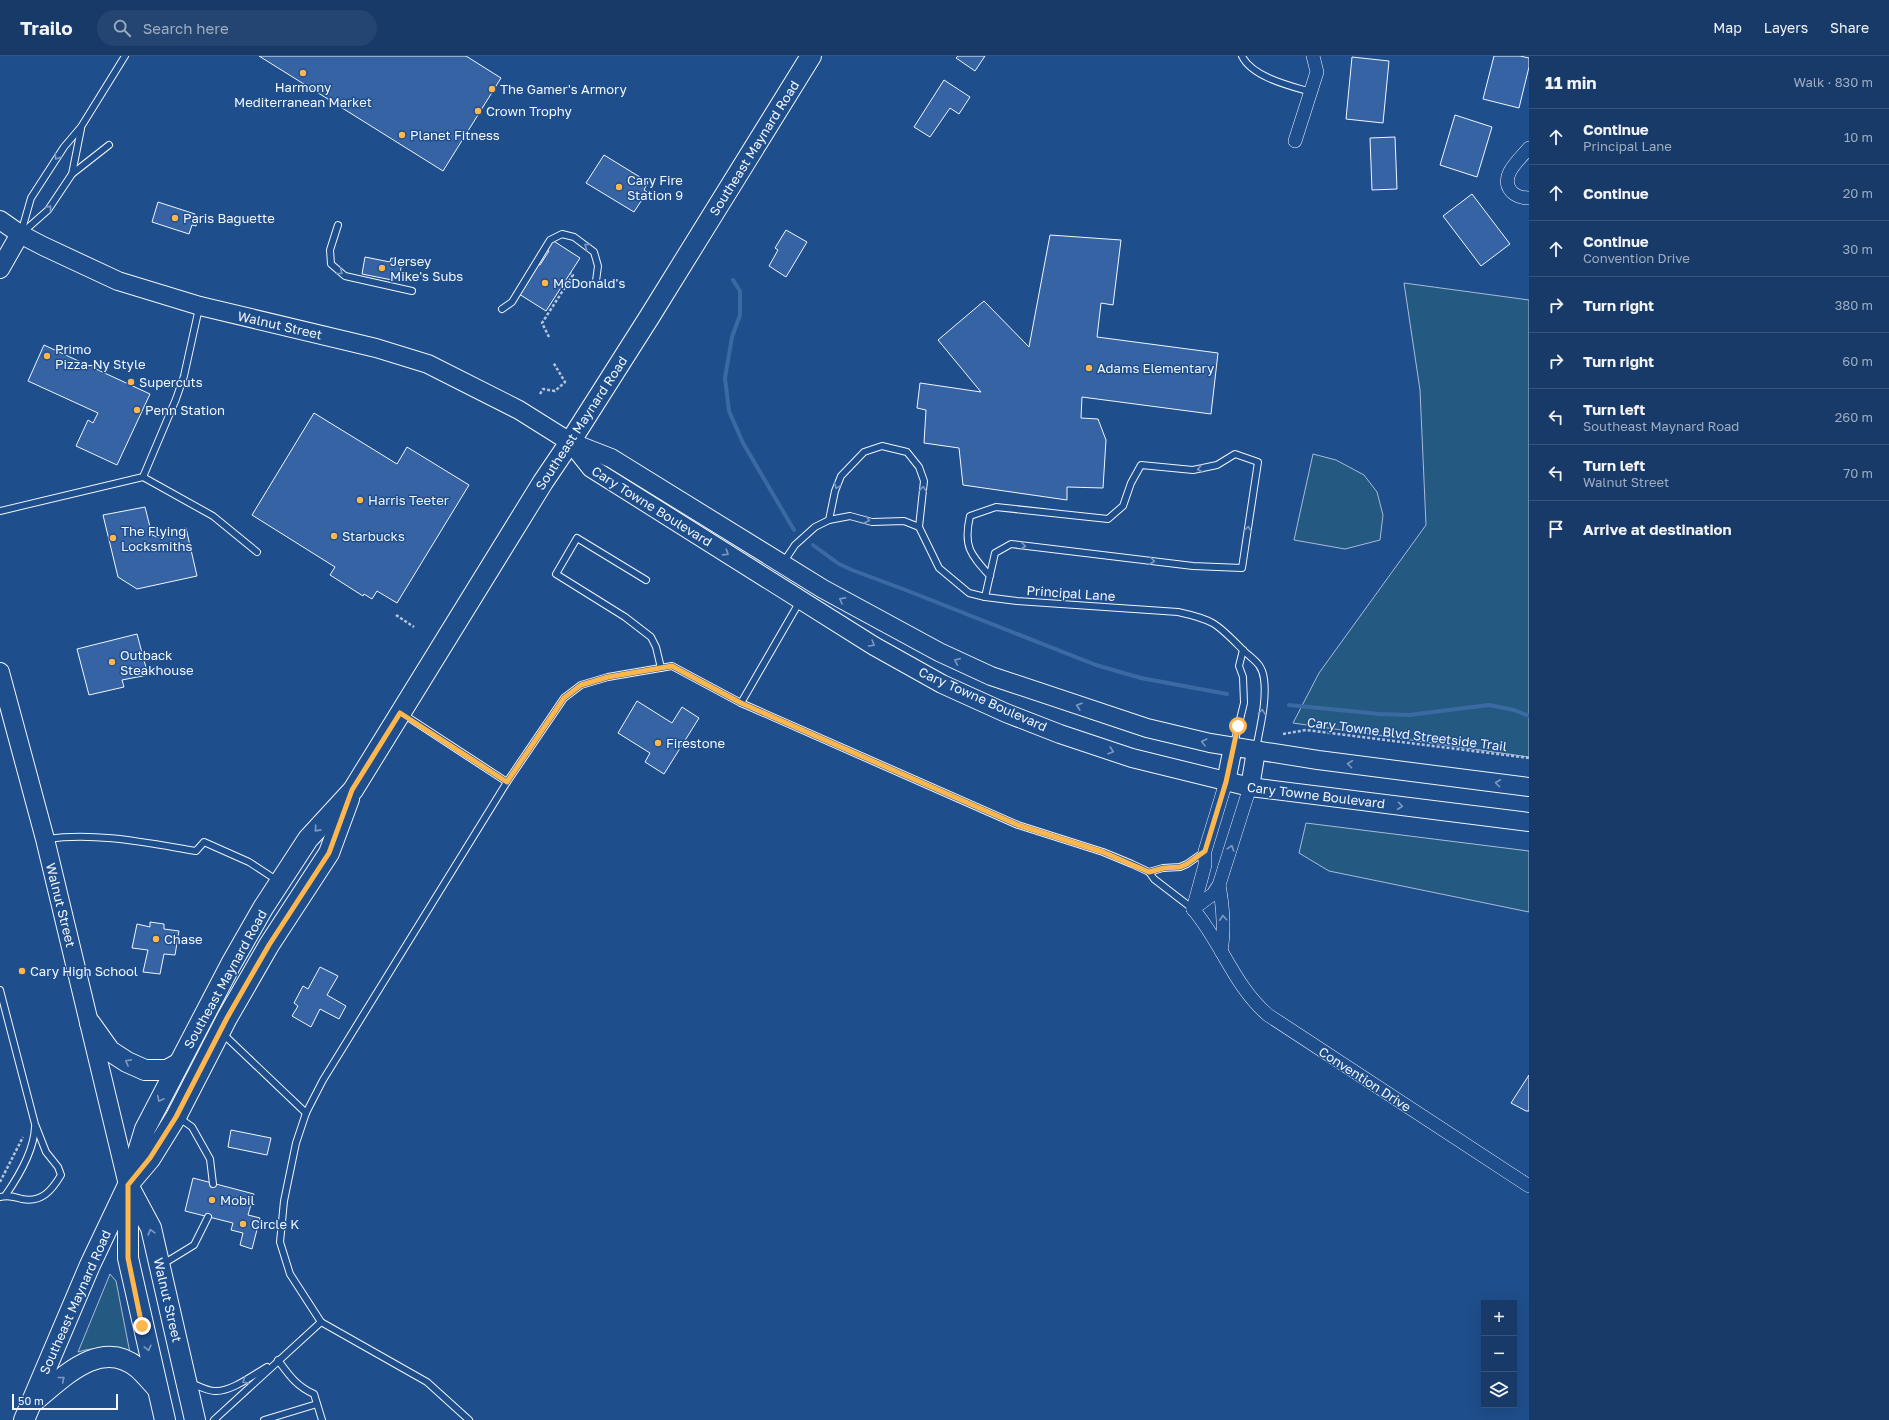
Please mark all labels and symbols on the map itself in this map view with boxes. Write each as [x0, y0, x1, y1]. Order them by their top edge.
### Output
marker: Harmony Mediterranean Market [298, 68, 308, 78]
street label: Southeast Maynard Road [706, 77, 802, 219]
place label: Harmony Mediterranean Market [234, 79, 372, 110]
place label: The Gamer's Armory [500, 81, 628, 97]
marker: The Gamer's Armory [487, 84, 497, 94]
place label: Crown Trophy [486, 103, 573, 119]
marker: Crown Trophy [473, 106, 483, 116]
place label: Planet Fitness [410, 127, 500, 143]
marker: Planet Fitness [397, 130, 407, 140]
one-way arrow [55, 153, 62, 160]
place label: Cary Fire Station 9 [627, 172, 683, 203]
marker: Cary Fire Station 9 [614, 182, 624, 192]
one-way arrow [44, 205, 51, 213]
place label: Paris Baguette [183, 210, 275, 226]
marker: Paris Baguette [170, 213, 180, 223]
one-way arrow [584, 244, 591, 251]
place label: Jersey Mike's Subs [390, 253, 463, 284]
marker: Jersey Mike's Subs [377, 263, 387, 273]
one-way arrow [336, 267, 343, 274]
place label: McDonald's [553, 275, 625, 291]
marker: McDonald's [540, 278, 550, 288]
street label: Walnut Street [236, 308, 324, 342]
place label: Primo Pizza-Ny Style [55, 341, 145, 372]
marker: Primo Pizza-Ny Style [42, 351, 52, 361]
street label: Southeast Maynard Road [532, 353, 630, 493]
place label: Adams Elementary [1097, 360, 1215, 376]
marker: Adams Elementary [1084, 363, 1094, 373]
place label: Supercuts [139, 374, 203, 390]
marker: Supercuts [126, 377, 136, 387]
place label: Penn Station [145, 402, 225, 418]
marker: Penn Station [132, 405, 142, 415]
street label: Cary Towne Boulevard [589, 462, 715, 550]
one-way arrow [1197, 464, 1204, 472]
one-way arrow [834, 483, 842, 490]
one-way arrow [918, 486, 927, 492]
place label: Harris Teeter [368, 492, 449, 508]
marker: Harris Teeter [355, 495, 365, 505]
one-way arrow [863, 515, 870, 524]
place label: The Flying Locksmiths [121, 523, 193, 554]
one-way arrow [1243, 526, 1252, 532]
place label: Starbucks [342, 528, 405, 544]
marker: Starbucks [329, 531, 339, 541]
marker: The Flying Locksmiths [108, 533, 118, 543]
one-way arrow [1019, 541, 1026, 550]
one-way arrow [722, 548, 729, 556]
one-way arrow [1149, 556, 1155, 565]
street label: Principal Lane [1026, 582, 1116, 604]
one-way arrow [839, 597, 846, 604]
one-way arrow [868, 640, 875, 647]
place label: Outback Steakhouse [120, 647, 194, 678]
marker: Outback Steakhouse [107, 657, 117, 667]
one-way arrow [954, 658, 961, 666]
street label: Cary Towne Boulevard [916, 663, 1050, 735]
one-way arrow [1075, 702, 1082, 711]
one-way arrow [1257, 709, 1266, 715]
street label: Cary Towne Blvd Streetside Trail [1306, 714, 1508, 754]
route start [1229, 717, 1247, 735]
place label: Firestone [666, 735, 725, 751]
marker: Firestone [653, 738, 663, 748]
one-way arrow [1201, 738, 1207, 746]
one-way arrow [1107, 746, 1114, 755]
one-way arrow [1347, 760, 1353, 769]
one-way arrow [1495, 778, 1501, 787]
street label: Cary Towne Boulevard [1246, 779, 1386, 811]
one-way arrow [1397, 801, 1403, 810]
one-way arrow [314, 824, 322, 832]
one-way arrow [1226, 845, 1235, 852]
street label: Walnut Street [43, 861, 79, 949]
street label: Southeast Maynard Road [180, 907, 270, 1051]
one-way arrow [1219, 915, 1228, 921]
place label: Chase [164, 931, 203, 947]
marker: Chase [151, 934, 161, 944]
place label: Cary High School [30, 963, 138, 979]
marker: Cary High School [17, 966, 27, 976]
street label: Convention Drive [1316, 1043, 1414, 1115]
one-way arrow [124, 1059, 132, 1067]
one-way arrow [157, 1095, 165, 1102]
place label: Mobil [220, 1192, 255, 1208]
marker: Mobil [207, 1195, 217, 1205]
place label: Circle K [251, 1216, 299, 1232]
marker: Circle K [238, 1219, 248, 1229]
street label: Southeast Maynard Road [36, 1227, 114, 1377]
one-way arrow [147, 1229, 156, 1236]
street label: Walnut Street [151, 1256, 185, 1344]
route end [133, 1317, 151, 1335]
one-way arrow [143, 1345, 151, 1351]
one-way arrow [242, 1376, 249, 1383]
one-way arrow [57, 1377, 64, 1384]
scale bar [12, 1392, 118, 1411]

